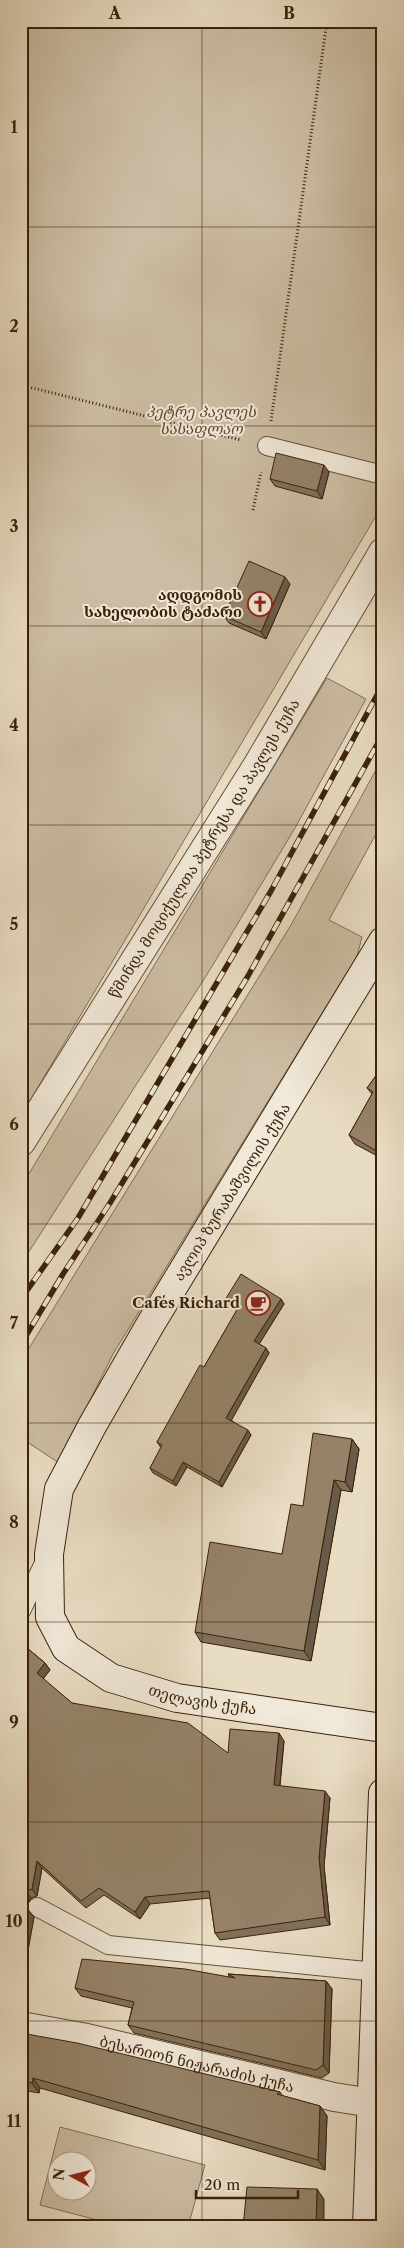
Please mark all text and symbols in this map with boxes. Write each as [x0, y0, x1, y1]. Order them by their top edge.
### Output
text: A [108, 3, 122, 23]
text: B [283, 3, 295, 23]
text: 1 [10, 117, 18, 137]
text: 2 [9, 316, 19, 336]
park label: პეტრე პავლეს სასაფლაო [146, 402, 257, 438]
text: 3 [9, 516, 19, 536]
place label: აღდგომის სახელობის ტაძარი [84, 585, 242, 621]
church icon: აღდგომის სახელობის ტაძარი [247, 591, 273, 617]
street label: წმინდა მოციქულთა პეტრესა და პავლეს ქუჩა [104, 695, 303, 1001]
text: 4 [9, 715, 19, 735]
text: 5 [10, 914, 19, 934]
street label: ავლიპ ზურაბაშვილის ქუჩა [169, 1099, 294, 1284]
text: 6 [9, 1114, 19, 1134]
cafe icon: Cafés Richard [245, 1290, 271, 1316]
place label: Cafés Richard [132, 1293, 240, 1312]
text: 7 [10, 1313, 19, 1333]
text: 8 [9, 1512, 19, 1532]
street label: თელავის ქუჩა [146, 1680, 258, 1718]
text: 9 [9, 1712, 19, 1732]
text: 10 [5, 1911, 23, 1931]
street label: ბესარიონ ნიჟარაძის ქუჩა [98, 2031, 296, 2096]
text: 11 [7, 2111, 22, 2131]
north arrow [48, 2150, 98, 2200]
text: N [49, 2167, 69, 2182]
scale bar [196, 2168, 299, 2200]
text: 20 m [204, 2175, 240, 2194]

